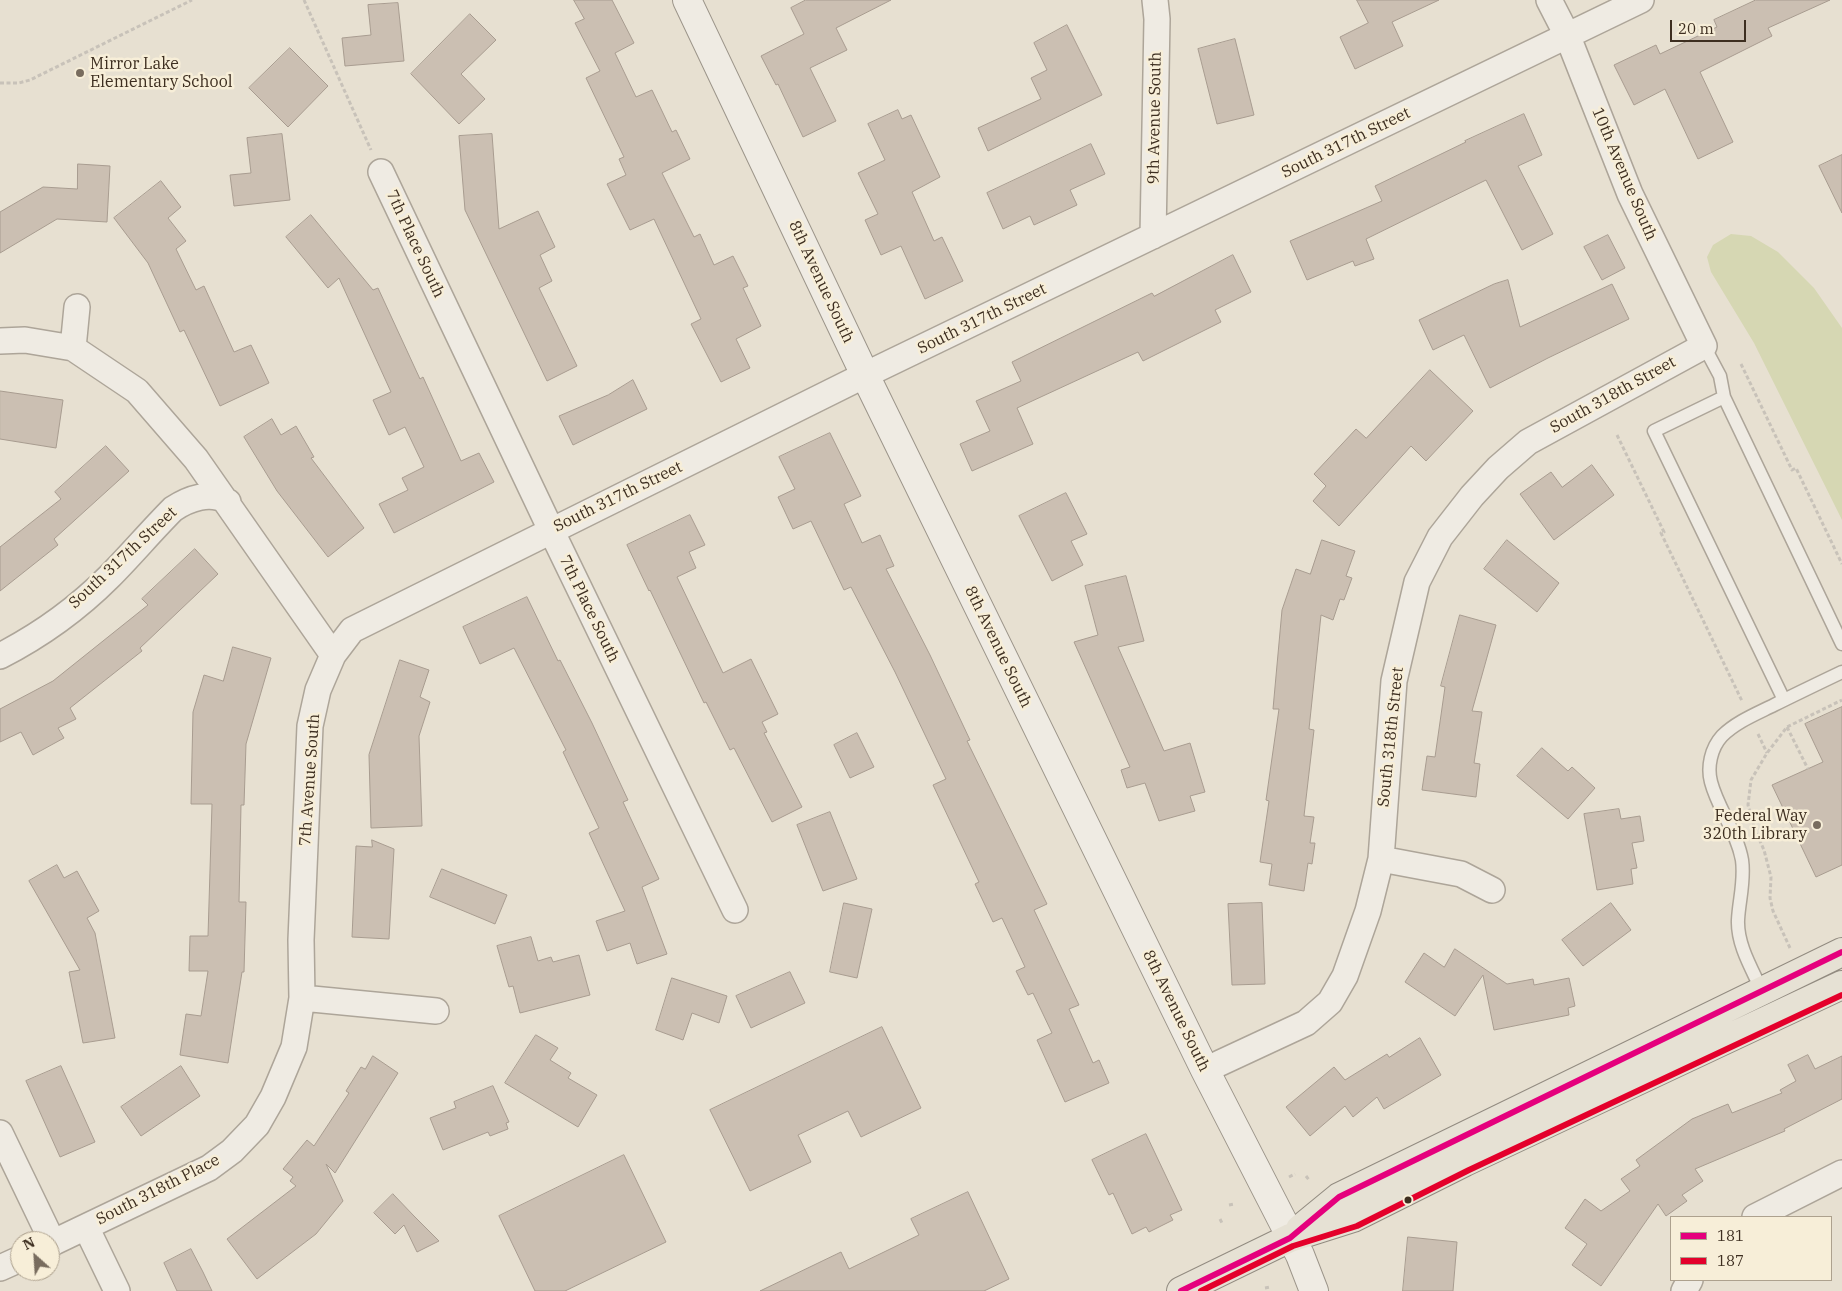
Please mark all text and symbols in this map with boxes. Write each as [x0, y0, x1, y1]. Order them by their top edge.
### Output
scale bar [1672, 10, 1748, 42]
text: 20 m [1678, 19, 1714, 38]
street label: 9th Avenue South [1144, 51, 1166, 185]
place label: Mirror Lake Elementary School [90, 54, 233, 92]
marker: Mirror Lake Elementary School [74, 67, 86, 79]
street label: South 317th Street [1279, 104, 1413, 182]
street label: 10th Avenue South [1587, 105, 1661, 243]
street label: 7th Place South [382, 187, 448, 301]
street label: 8th Avenue South [784, 218, 858, 346]
street label: South 317th Street [915, 280, 1049, 358]
street label: South 318th Street [1547, 352, 1679, 438]
street label: South 317th Street [551, 458, 685, 536]
street label: South 317th Street [65, 503, 181, 613]
street label: 7th Place South [555, 552, 623, 666]
street label: 8th Avenue South [960, 583, 1036, 711]
street label: South 318th Street [1374, 666, 1408, 808]
street label: 7th Avenue South [296, 713, 324, 847]
place label: Federal Way 320th Library [1703, 806, 1807, 844]
marker: Federal Way 320th Library [1811, 819, 1823, 831]
street label: 8th Avenue South [1138, 947, 1214, 1075]
street label: South 318th Place [93, 1151, 223, 1229]
unlabelled marker [1403, 1195, 1413, 1205]
legend [1670, 1216, 1832, 1281]
text: 181 [1717, 1226, 1744, 1245]
north arrow [10, 1231, 60, 1281]
text: N [20, 1233, 38, 1254]
text: 187 [1717, 1251, 1744, 1270]

